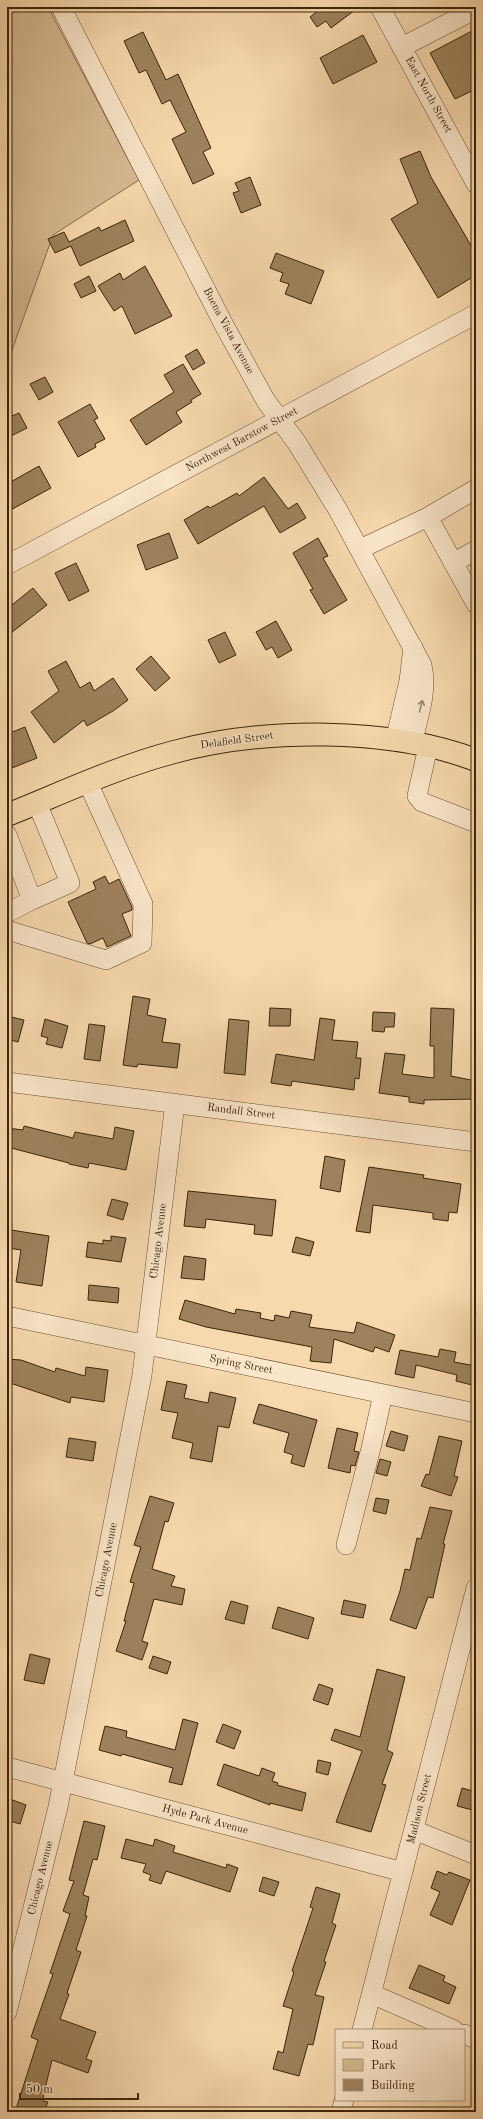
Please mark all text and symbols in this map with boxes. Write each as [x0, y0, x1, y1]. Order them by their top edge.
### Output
street label: East North Street [403, 55, 454, 135]
street label: Buena Vista Avenue [201, 286, 255, 376]
street label: Northwest Barstow Street [184, 406, 300, 474]
one-way arrow [418, 700, 425, 713]
street label: Delafield Street [200, 730, 274, 752]
street label: Randall Street [206, 1102, 276, 1122]
street label: Chicago Avenue [149, 1203, 169, 1279]
street label: Spring Street [208, 1353, 274, 1377]
street label: Chicago Avenue [94, 1522, 120, 1598]
street label: Madison Street [406, 1773, 434, 1845]
street label: Hyde Park Avenue [161, 1803, 249, 1837]
street label: Chicago Avenue [26, 1840, 56, 1916]
legend [335, 2029, 465, 2101]
text: Road [371, 2040, 398, 2052]
text: Park [371, 2060, 396, 2072]
scale bar [20, 2075, 138, 2101]
text: Building [371, 2080, 415, 2092]
text: 50 m [26, 2083, 53, 2096]

